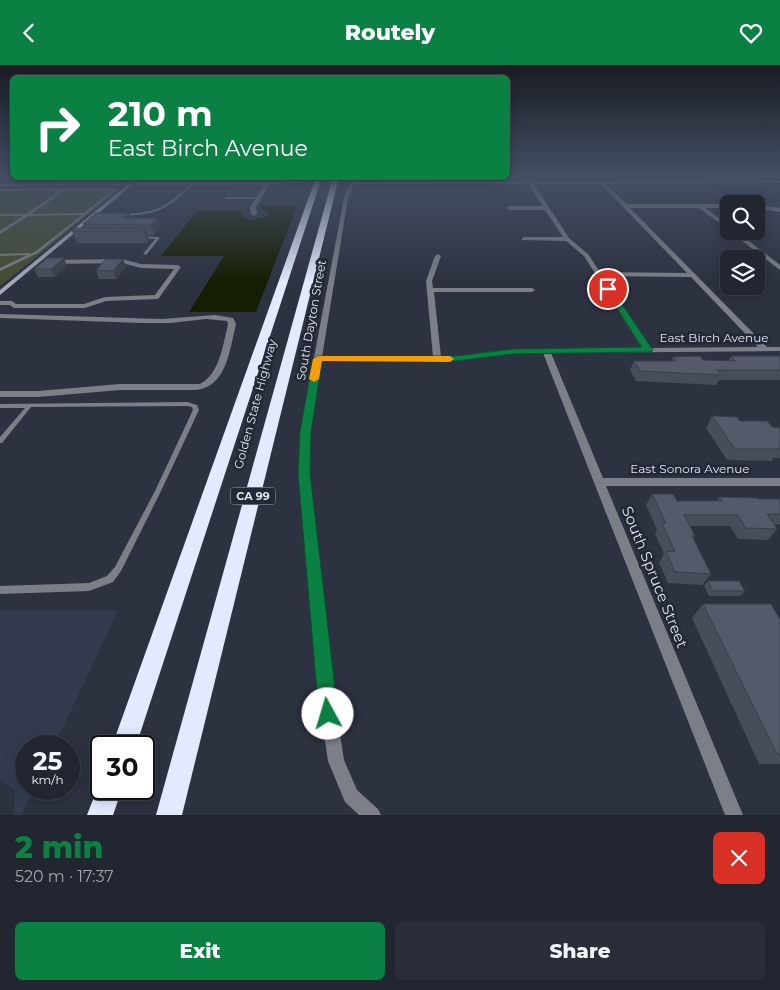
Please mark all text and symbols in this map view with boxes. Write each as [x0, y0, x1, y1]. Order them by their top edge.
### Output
icon: back [15, 19, 43, 47]
text: Routely [345, 19, 435, 46]
icon: heart [737, 19, 765, 47]
text: 210 m [108, 92, 213, 135]
icon: right [25, 95, 90, 160]
text: East Birch Avenue [108, 135, 308, 162]
map controls [720, 195, 765, 295]
button: search [720, 195, 765, 240]
button: layers [720, 250, 765, 295]
street label: South Dayton Street [293, 258, 329, 381]
pin [587, 268, 629, 310]
icon: arrive [594, 275, 622, 303]
street label: East Birch Avenue [659, 330, 769, 345]
street label: Golden State Highway [230, 337, 280, 470]
street label: East Sonora Avenue [630, 461, 750, 476]
road number: CA 99 [230, 487, 276, 505]
street label: South Spruce Street [618, 503, 692, 651]
position arrow [301, 687, 353, 739]
speed limit sign: 30 [90, 735, 155, 800]
text: 25 [33, 746, 62, 776]
text: km/h [31, 772, 64, 787]
text: 2 min [15, 829, 103, 866]
button: close [713, 832, 765, 884]
text: 520 m · 17:37 [15, 867, 114, 886]
button: Exit [15, 922, 385, 980]
button: Share [395, 922, 765, 980]

